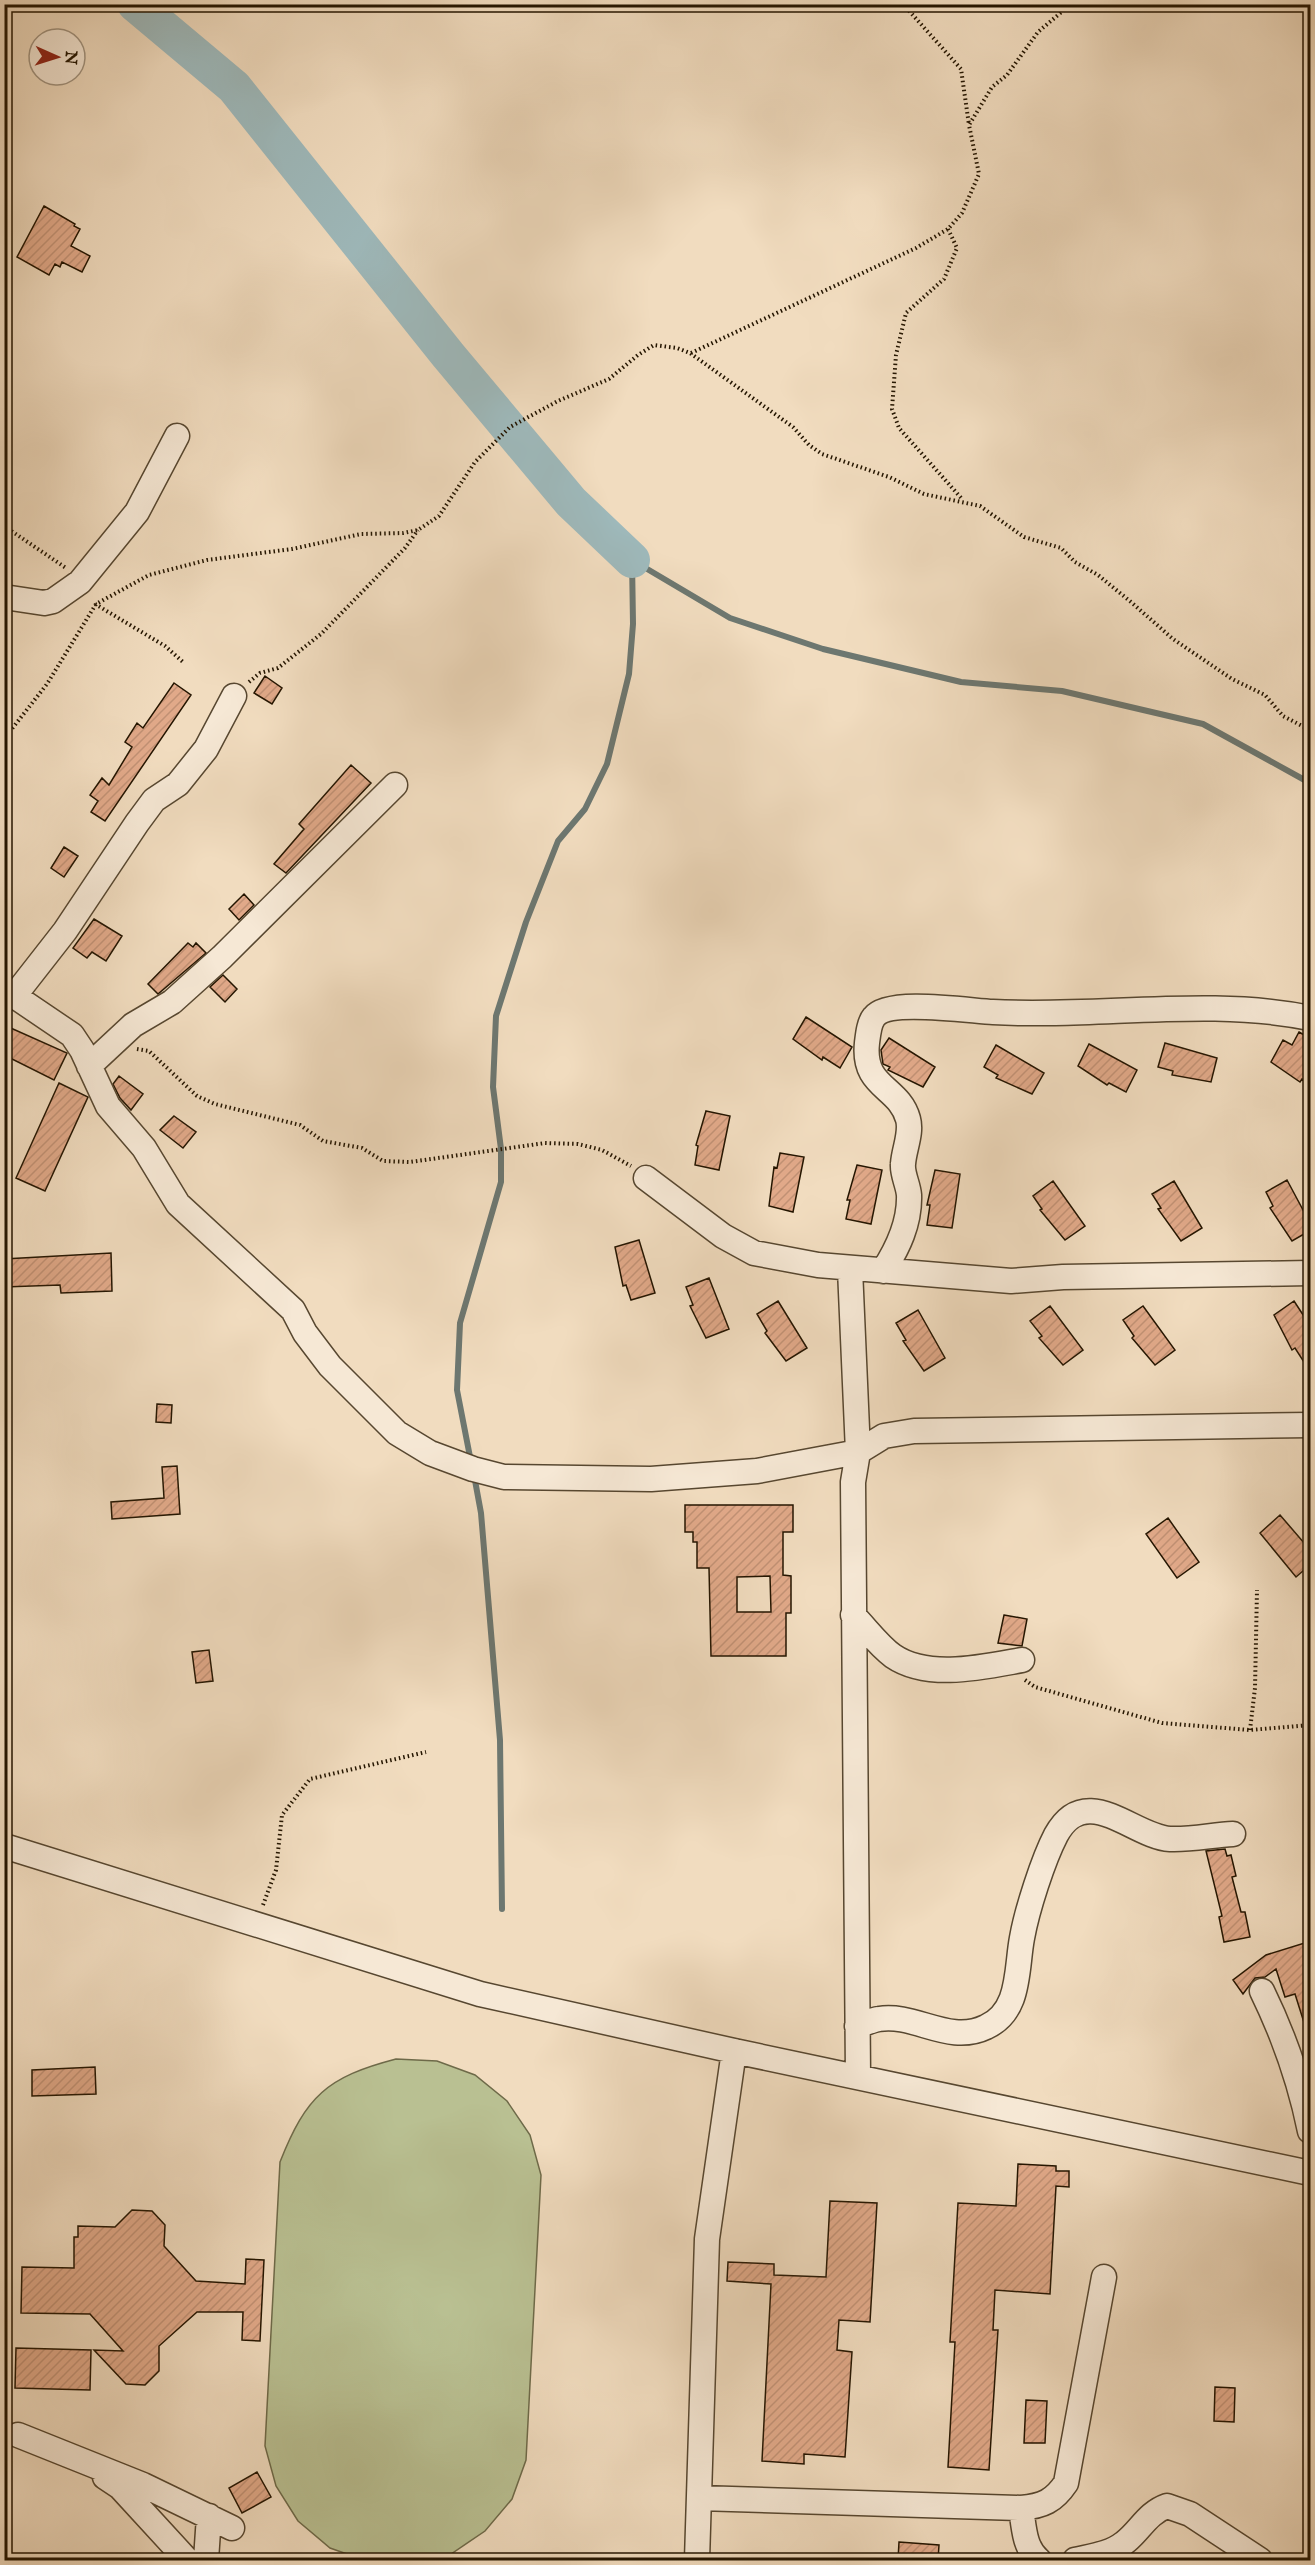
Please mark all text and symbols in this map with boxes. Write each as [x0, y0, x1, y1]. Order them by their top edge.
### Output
north arrow [27, 27, 87, 87]
text: N [60, 49, 80, 65]

